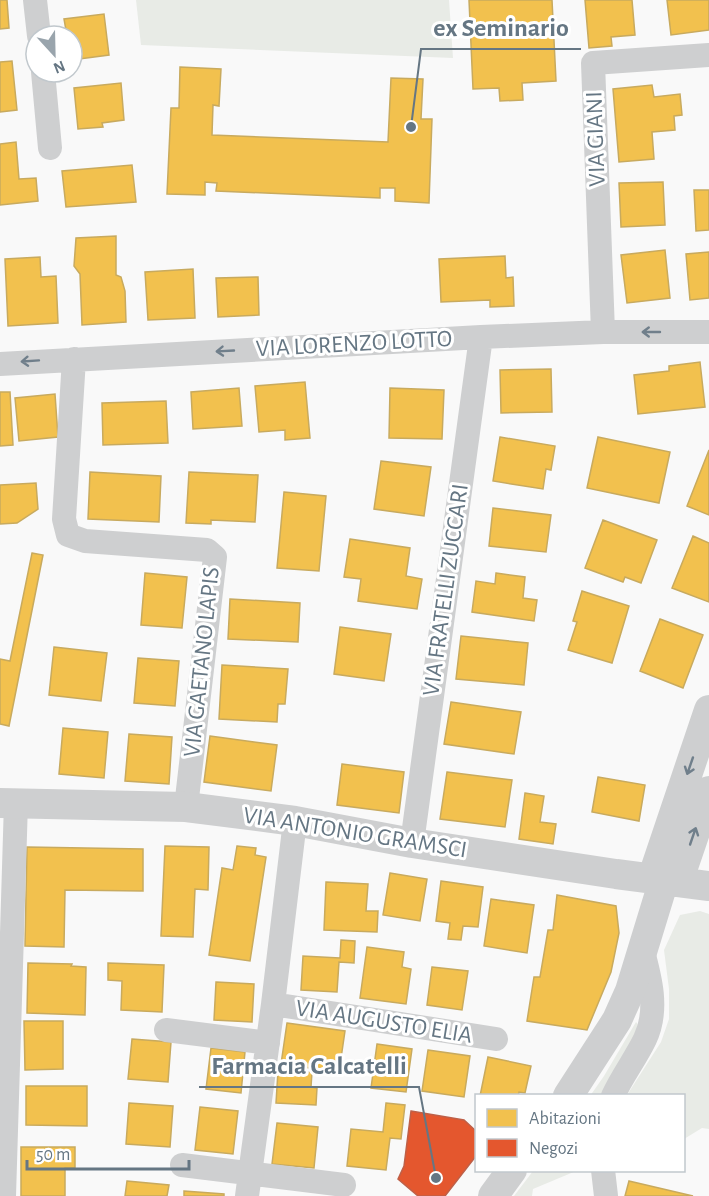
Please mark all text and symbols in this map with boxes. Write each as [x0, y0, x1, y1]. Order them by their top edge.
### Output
callout: ex Seminario [421, 5, 581, 49]
text: ex Seminario [433, 15, 569, 41]
north arrow [24, 24, 84, 84]
text: N [51, 57, 67, 76]
street label: VIA GIANI [582, 91, 610, 187]
one-way arrow [641, 326, 661, 338]
street label: VIA LORENZO LOTTO [255, 327, 453, 361]
one-way arrow [215, 345, 235, 356]
one-way arrow [21, 356, 41, 367]
street label: VIA FRATELLI ZUCCARI [419, 482, 473, 698]
street label: VIA GAETANO LAPIS [180, 566, 224, 758]
one-way arrow [684, 756, 695, 775]
street label: VIA ANTONIO GRAMSCI [241, 803, 469, 863]
one-way arrow [689, 827, 700, 846]
street label: VIA AUGUSTO ELIA [294, 996, 474, 1048]
callout: Farmacia Calcatelli [199, 1043, 419, 1087]
text: Farmacia Calcatelli [211, 1053, 407, 1079]
legend [475, 1094, 685, 1172]
text: Abitazioni [529, 1110, 601, 1128]
scale bar [27, 1133, 189, 1171]
text: Negozi [529, 1140, 578, 1158]
text: 50 m [36, 1146, 70, 1164]

